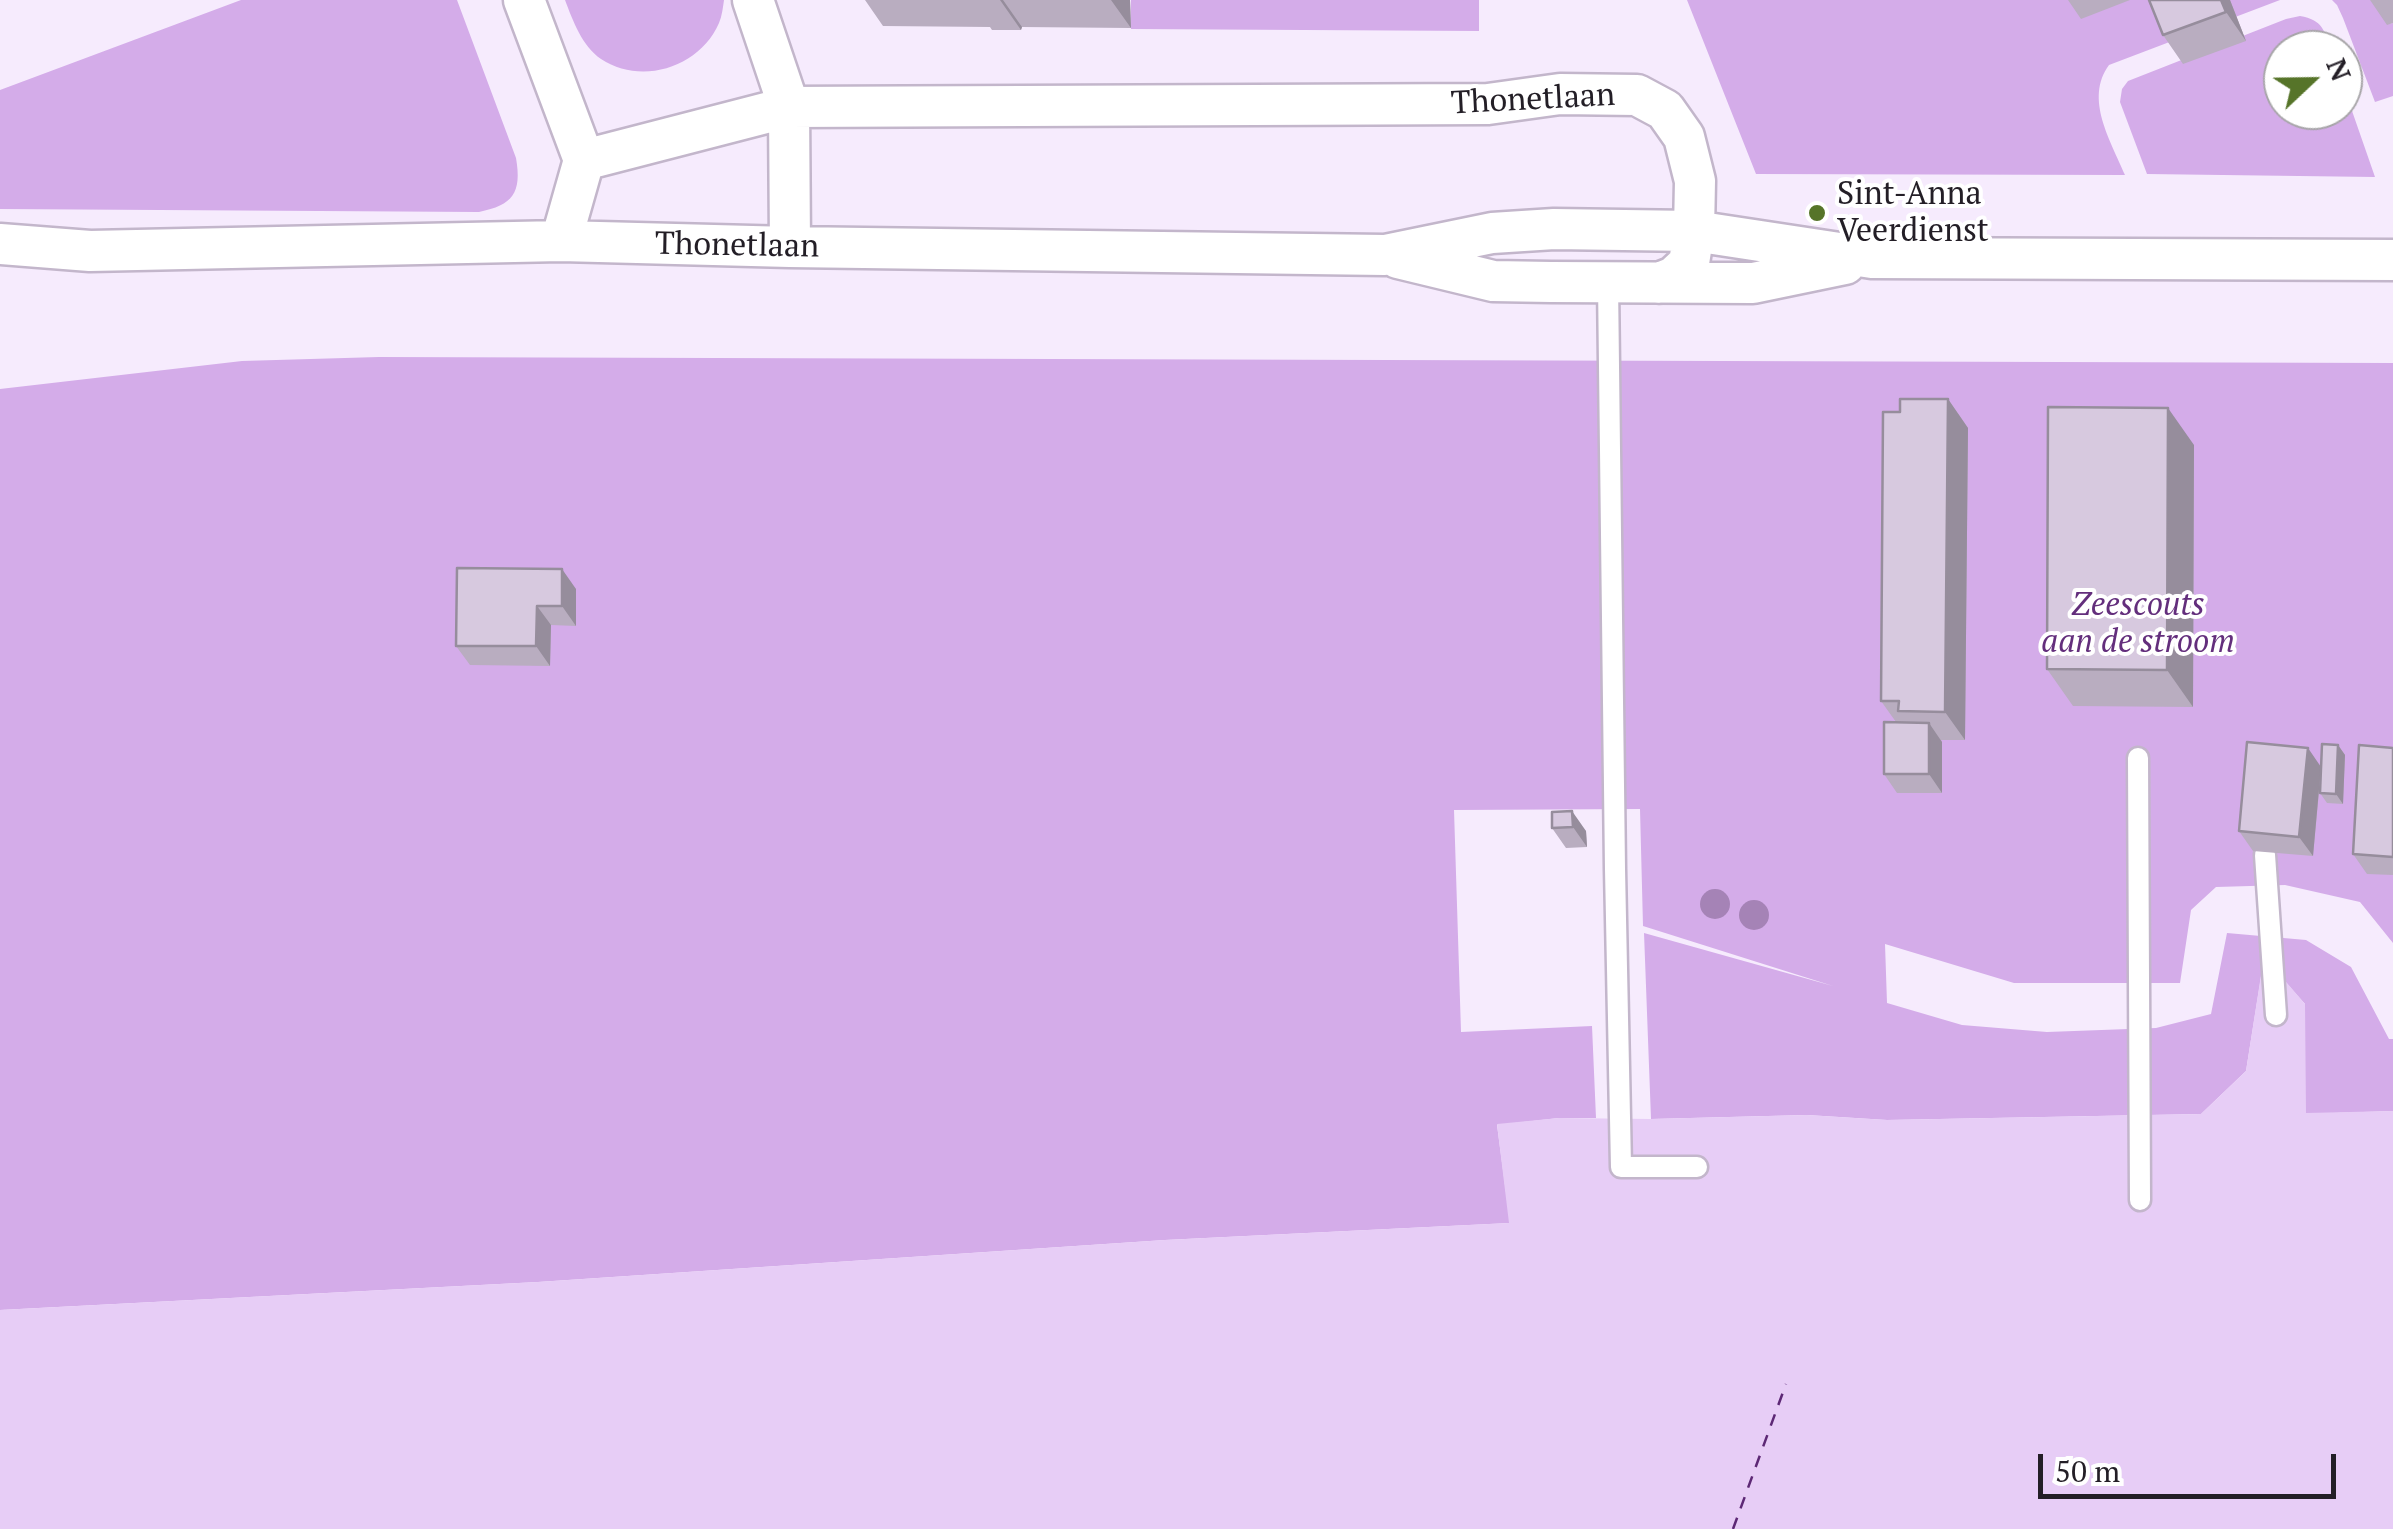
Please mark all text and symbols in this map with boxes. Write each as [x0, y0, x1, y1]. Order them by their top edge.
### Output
north arrow [2263, 30, 2363, 130]
text: N [2318, 53, 2361, 86]
street label: Thonetlaan [1450, 77, 1616, 123]
place label: Sint-Anna Veerdienst [1837, 176, 1989, 251]
marker: Sint-Anna Veerdienst [1806, 202, 1828, 224]
street label: Thonetlaan [655, 225, 819, 267]
park label: Zeescouts aan de stroom [2041, 587, 2235, 662]
scale bar [2043, 1434, 2340, 1496]
text: 50 m [2055, 1451, 2120, 1491]

